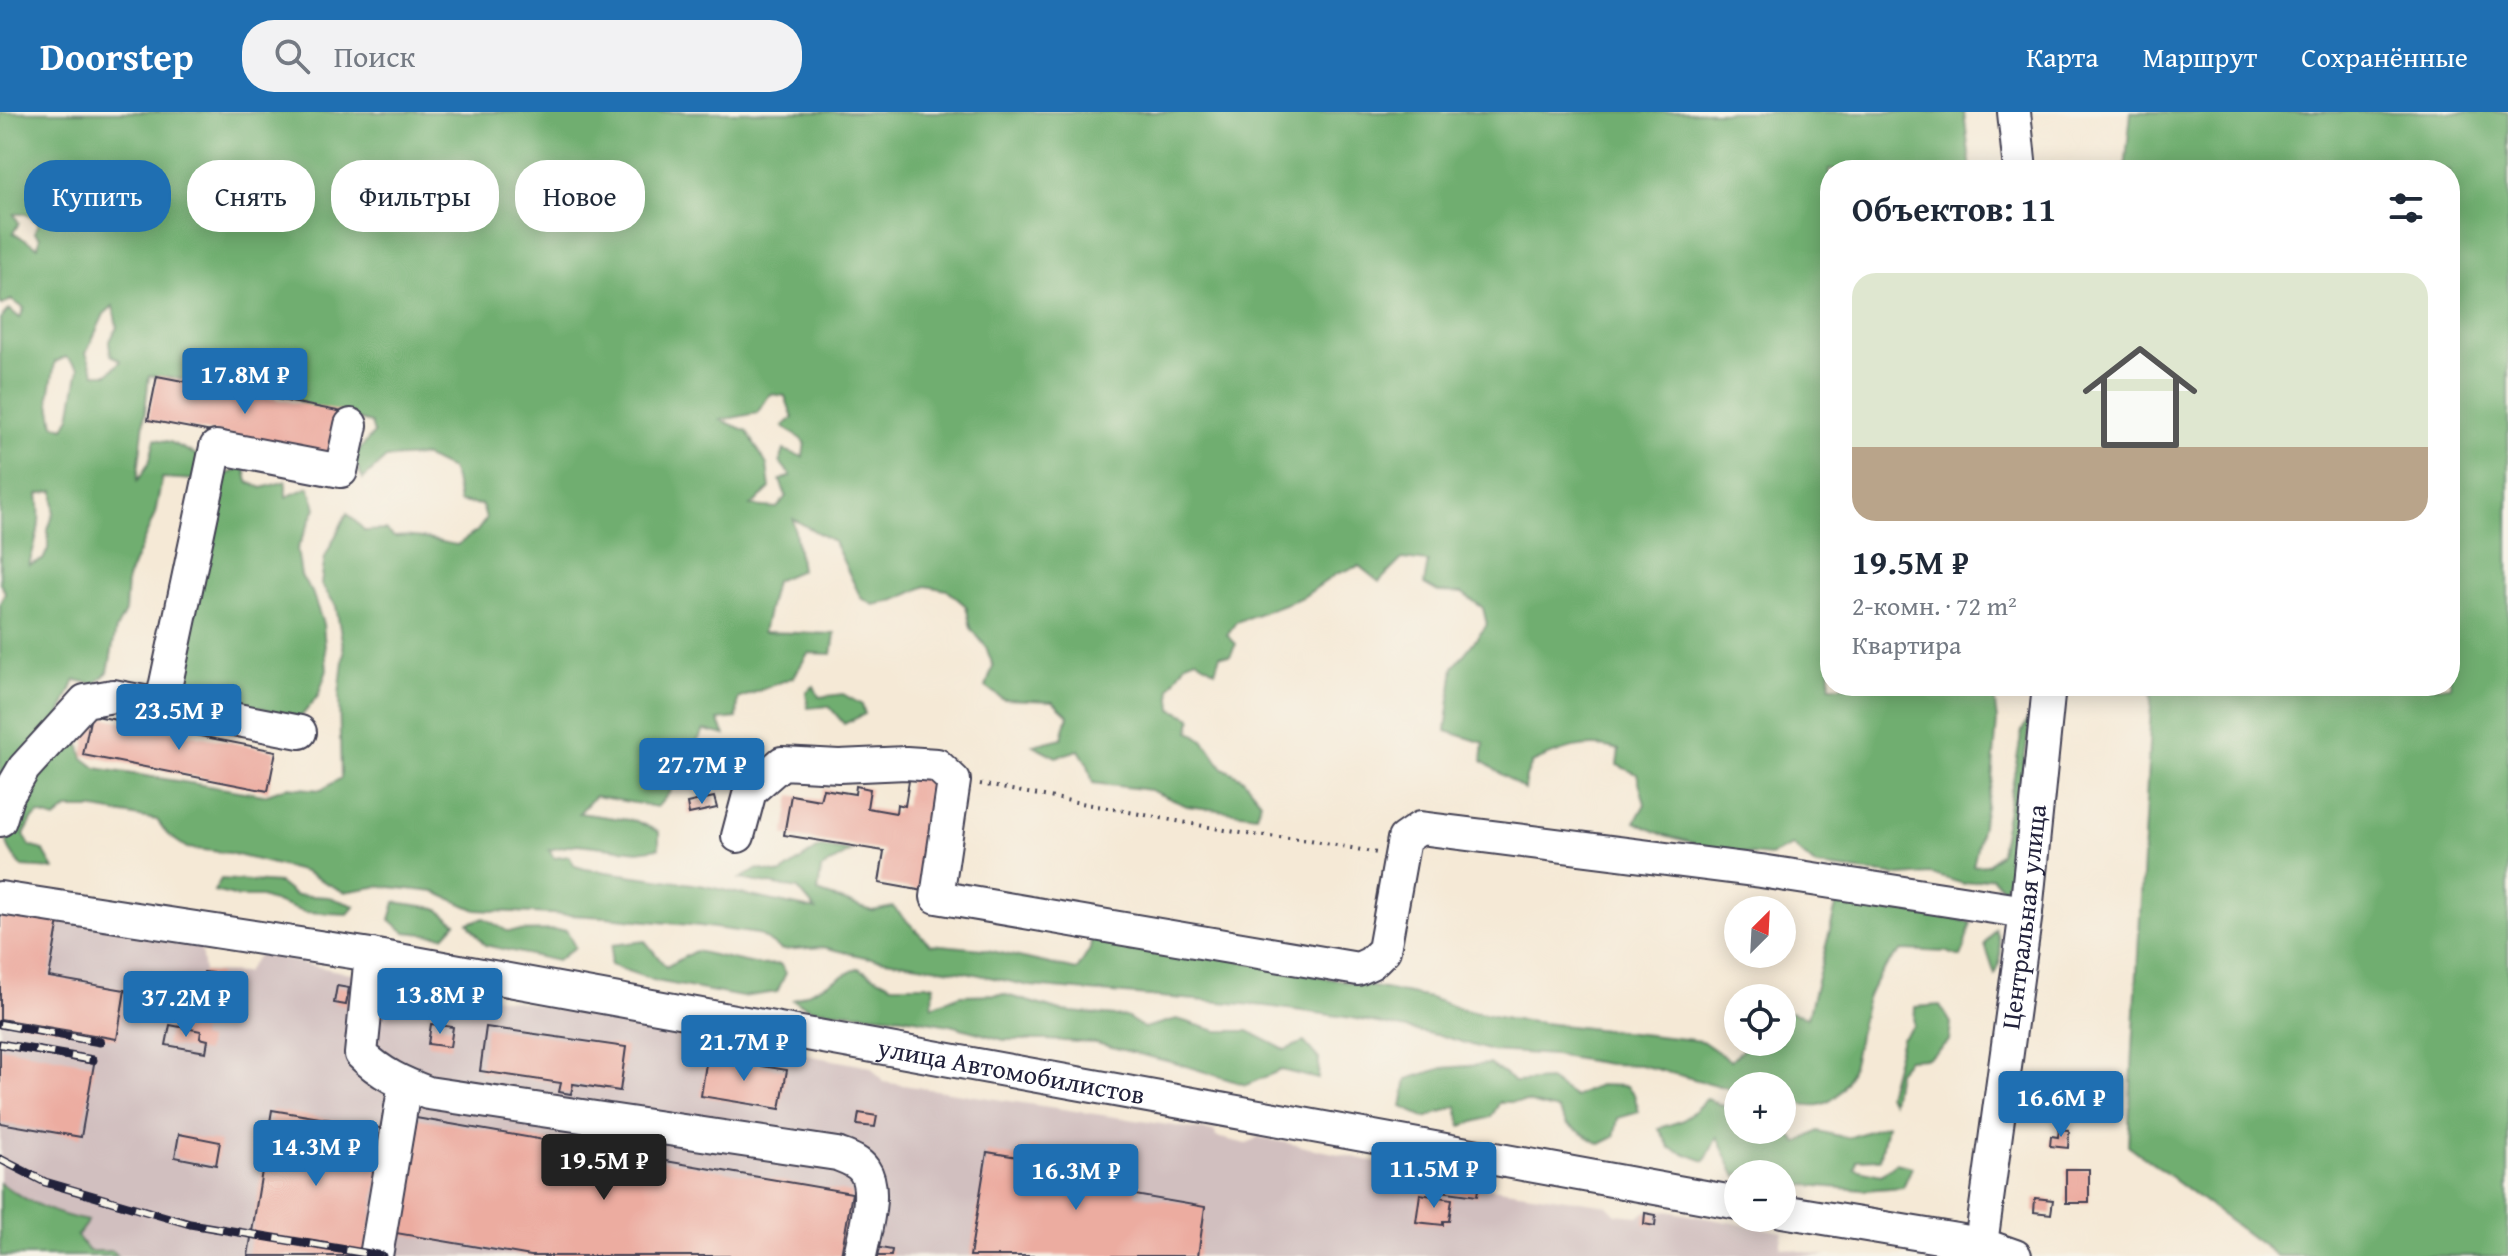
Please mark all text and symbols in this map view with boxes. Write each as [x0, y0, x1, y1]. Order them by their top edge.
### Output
search box [242, 20, 802, 92]
text: Doorstep [40, 28, 194, 84]
icon: search [270, 34, 314, 78]
text: Поиск [334, 34, 415, 78]
text: Карта [2026, 36, 2099, 77]
text: Маршрут [2143, 36, 2257, 77]
text: Сохранённые [2301, 36, 2468, 77]
chip: Купить [24, 160, 171, 232]
chip: Снять [187, 160, 315, 232]
chip: Фильтры [331, 160, 499, 232]
chip: Новое [515, 160, 645, 232]
text: Объектов: 11 [1852, 184, 2056, 233]
icon: filters [2384, 186, 2428, 230]
icon: home [2068, 325, 2212, 469]
pin: 17.8M ₽ [171, 348, 319, 416]
text: 17.8M ₽ [200, 354, 290, 393]
text: 19.5M ₽ [1852, 537, 1969, 586]
text: 2-комн. · 72 m² [1852, 586, 2017, 625]
text: Квартира [1852, 625, 1961, 664]
pin: 23.5M ₽ [105, 684, 253, 752]
text: 23.5M ₽ [134, 690, 224, 729]
pin: 27.7M ₽ [628, 738, 776, 806]
text: 27.7M ₽ [657, 744, 747, 783]
street label: Центральная улица [1990, 802, 2056, 1032]
north arrow [1724, 896, 1796, 968]
map controls [1724, 896, 1796, 1232]
pin: 13.8M ₽ [366, 968, 514, 1036]
pin: 37.2M ₽ [112, 971, 260, 1039]
text: 13.8M ₽ [395, 974, 485, 1013]
text: 37.2M ₽ [141, 977, 231, 1016]
button: locate [1724, 984, 1796, 1056]
pin: 21.7M ₽ [670, 1015, 818, 1083]
text: 21.7M ₽ [699, 1021, 789, 1060]
street label: улица Автомобилистов [874, 1027, 1148, 1114]
pin: 16.6M ₽ [1987, 1071, 2135, 1139]
button: + [1724, 1072, 1796, 1144]
text: 16.6M ₽ [2016, 1077, 2106, 1116]
pin: 14.3M ₽ [242, 1120, 390, 1188]
text: 14.3M ₽ [271, 1126, 361, 1165]
pin: 19.5M ₽ [530, 1134, 678, 1202]
text: 19.5M ₽ [559, 1140, 649, 1179]
pin: 11.5M ₽ [1360, 1142, 1508, 1210]
pin: 16.3M ₽ [1002, 1144, 1150, 1212]
text: 11.5M ₽ [1389, 1148, 1479, 1187]
text: 16.3M ₽ [1031, 1150, 1121, 1189]
button: − [1724, 1160, 1796, 1232]

